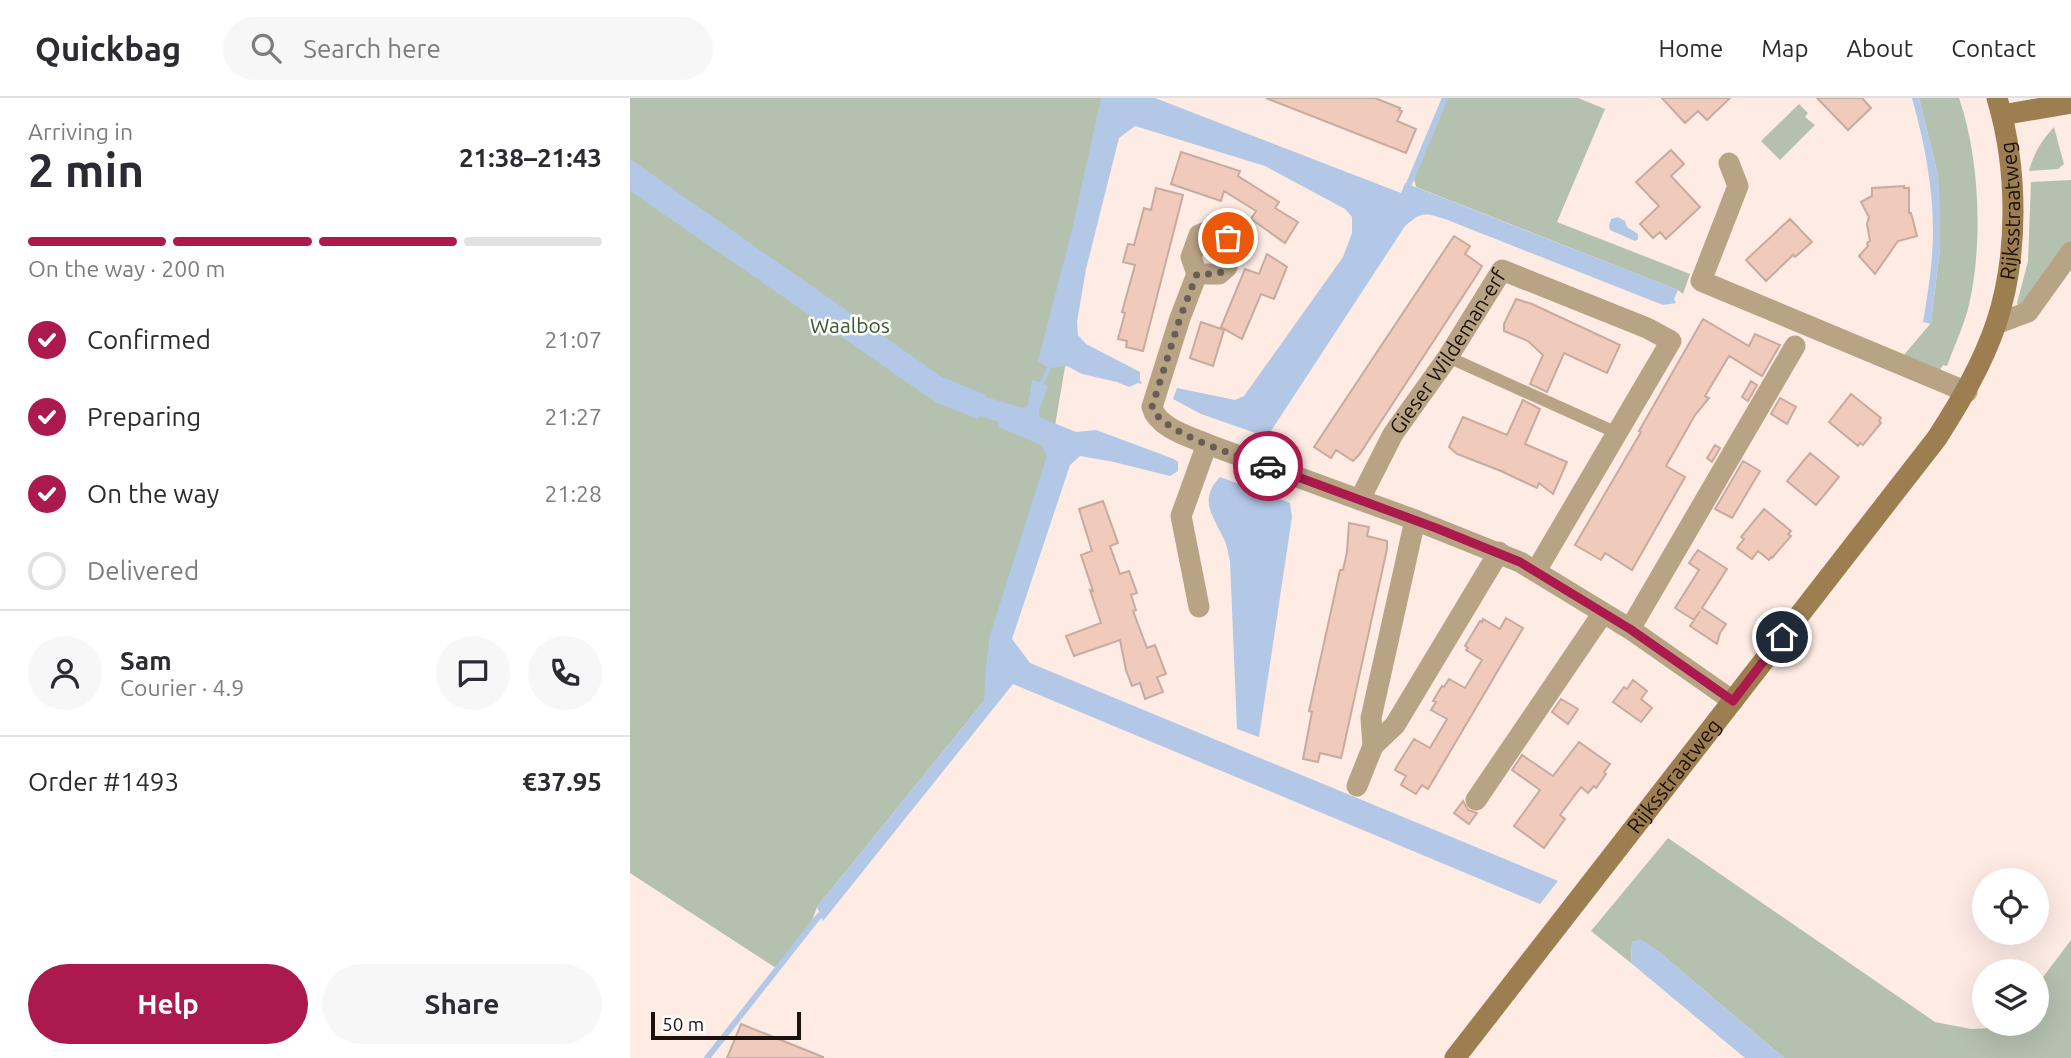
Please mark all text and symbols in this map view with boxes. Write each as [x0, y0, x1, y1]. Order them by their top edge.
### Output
search box [223, 17, 713, 80]
icon: search [247, 29, 285, 67]
text: Quickbag [35, 30, 181, 67]
text: Search here [303, 34, 441, 63]
text: Home [1658, 35, 1723, 62]
text: Map [1761, 35, 1808, 62]
text: About [1846, 35, 1913, 62]
text: Contact [1951, 35, 2036, 62]
text: Arriving in [28, 119, 133, 144]
street label: Rijksstraatweg [1994, 140, 2024, 281]
text: 21:38–21:43 [459, 143, 602, 172]
text: 2 min [28, 144, 144, 196]
pin [1198, 208, 1258, 268]
icon: bag [1209, 219, 1247, 257]
text: On the way · 200 m [28, 256, 225, 281]
street label: Gieser Wildeman-erf [1384, 263, 1511, 438]
park label: Waalbos [810, 313, 890, 337]
icon: check [28, 321, 66, 359]
text: Confirmed [87, 325, 211, 354]
text: 21:07 [544, 327, 602, 352]
icon: check [28, 398, 66, 436]
text: Preparing [87, 402, 201, 431]
text: 21:27 [544, 404, 602, 429]
courier [1233, 431, 1303, 501]
icon: car [1249, 447, 1287, 485]
icon: check [28, 475, 66, 513]
text: On the way [87, 479, 219, 508]
text: 21:28 [544, 481, 602, 506]
text: Delivered [87, 556, 199, 585]
pin [1752, 607, 1812, 667]
icon: home [1763, 618, 1801, 656]
button: person [28, 636, 102, 710]
button: chat [436, 636, 510, 710]
button: phone [528, 636, 602, 710]
text: Sam [120, 646, 172, 675]
text: Courier · 4.9 [120, 675, 244, 700]
street label: Rijksstraatweg [1621, 714, 1725, 837]
text: Order #1493 [28, 767, 179, 796]
text: €37.95 [522, 767, 602, 796]
map controls [1972, 868, 2049, 1036]
button: locate [1972, 868, 2049, 945]
button: layers [1972, 959, 2049, 1036]
button: Help [28, 964, 308, 1044]
button: Share [322, 964, 602, 1044]
scale bar [651, 1009, 802, 1041]
text: 50 m [662, 1013, 704, 1035]

